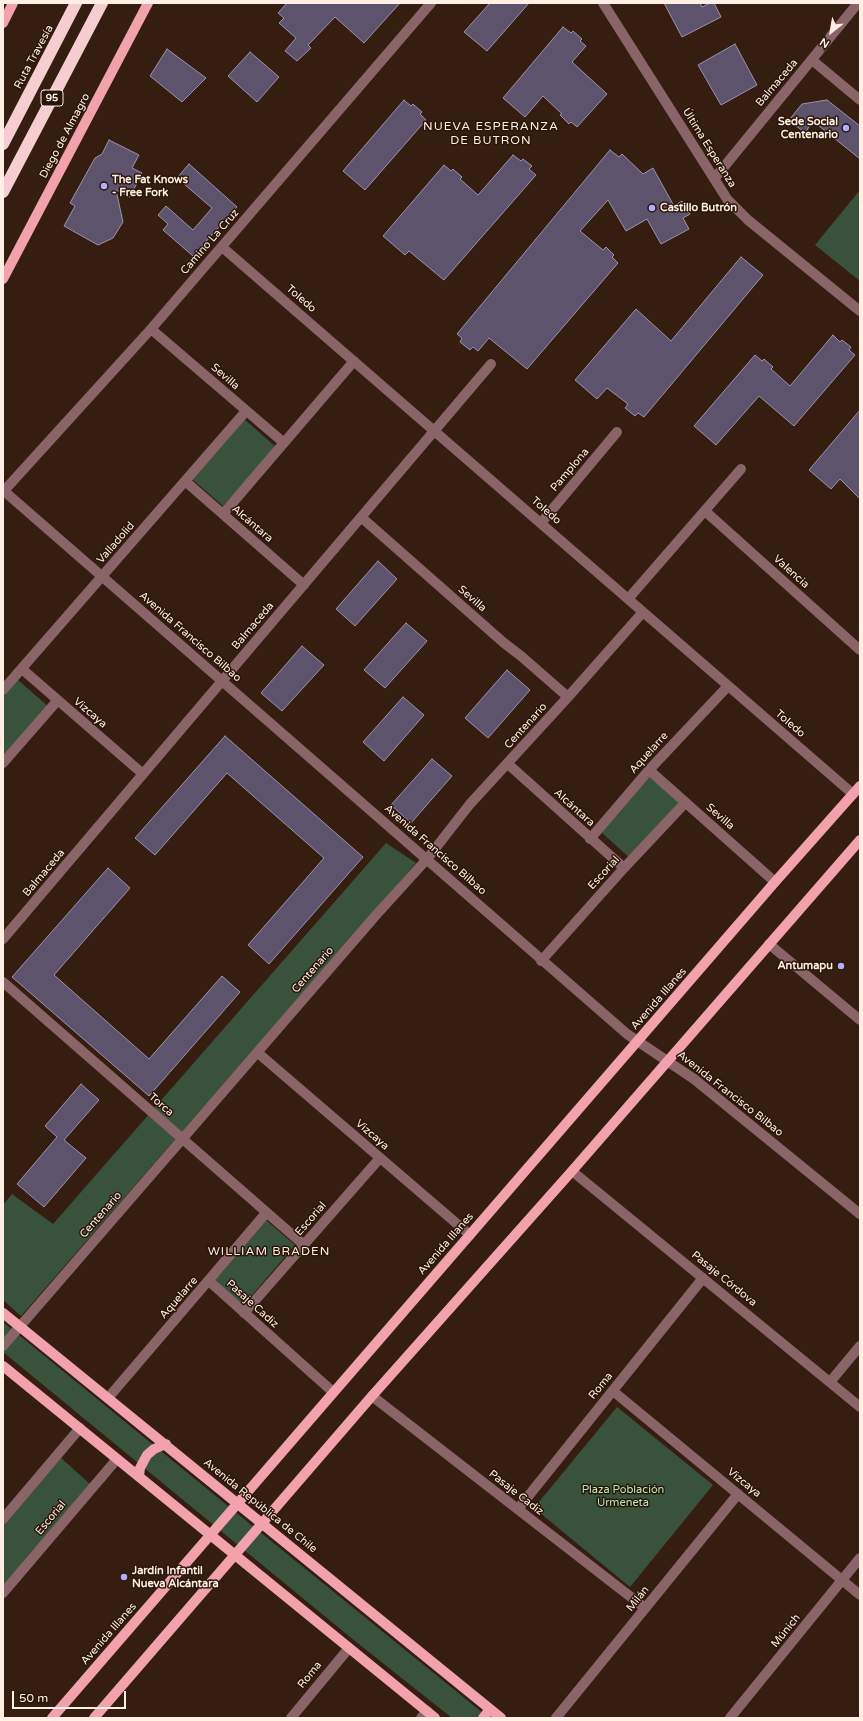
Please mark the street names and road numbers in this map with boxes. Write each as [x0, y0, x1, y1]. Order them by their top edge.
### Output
street label: Ruta Travesía [12, 23, 56, 91]
street label: Balmaceda [753, 57, 801, 109]
road number: 95 [41, 90, 63, 106]
street label: Diego de Almagro [37, 91, 93, 181]
street label: Última Esperanza [679, 106, 739, 190]
street label: Camino La Cruz [178, 207, 242, 277]
street label: Toledo [283, 282, 319, 316]
street label: Sevilla [208, 361, 242, 393]
street label: Pamplona [548, 446, 592, 494]
street label: Toledo [528, 494, 564, 528]
street label: Alcántara [229, 503, 275, 545]
street label: Valladolid [94, 519, 138, 567]
street label: Valencia [770, 552, 812, 592]
street label: Sevilla [455, 583, 489, 615]
street label: Avenida Francisco Bilbao [136, 589, 244, 685]
street label: Balmaceda [229, 600, 277, 652]
street label: Vizcaya [71, 695, 109, 731]
street label: Centenario [502, 700, 550, 752]
street label: Toledo [772, 707, 808, 741]
street label: Aquelarre [627, 730, 671, 776]
street label: Alcántara [551, 786, 597, 830]
street label: Sevilla [703, 801, 737, 833]
street label: Avenida Francisco Bilbao [381, 802, 489, 898]
street label: Balmaceda [20, 847, 68, 899]
street label: Escorial [586, 853, 622, 893]
street label: Centenario [289, 944, 337, 996]
street label: Avenida Illanes [628, 965, 690, 1033]
street label: Avenida Francisco Bilbao [674, 1049, 786, 1139]
street label: Torca [146, 1091, 176, 1119]
street label: Vizcaya [353, 1117, 391, 1153]
street label: Centenario [77, 1189, 125, 1241]
street label: Escorial [293, 1199, 329, 1239]
street label: Avenida Illanes [415, 1210, 477, 1278]
street label: Pasaje Córdova [689, 1249, 759, 1309]
street label: Aquelarre [157, 1274, 201, 1322]
street label: Pasaje Cadiz [223, 1277, 281, 1331]
street label: Roma [586, 1370, 616, 1402]
street label: Avenida República de Chile [201, 1456, 319, 1556]
street label: Vizcaya [724, 1465, 764, 1501]
street label: Pasaje Cadiz [486, 1468, 546, 1518]
street label: Escorial [33, 1498, 69, 1538]
street label: Milán [624, 1584, 652, 1614]
street label: Avenida Illanes [78, 1600, 140, 1668]
street label: Múnich [769, 1612, 803, 1650]
street label: Roma [295, 1659, 325, 1691]

